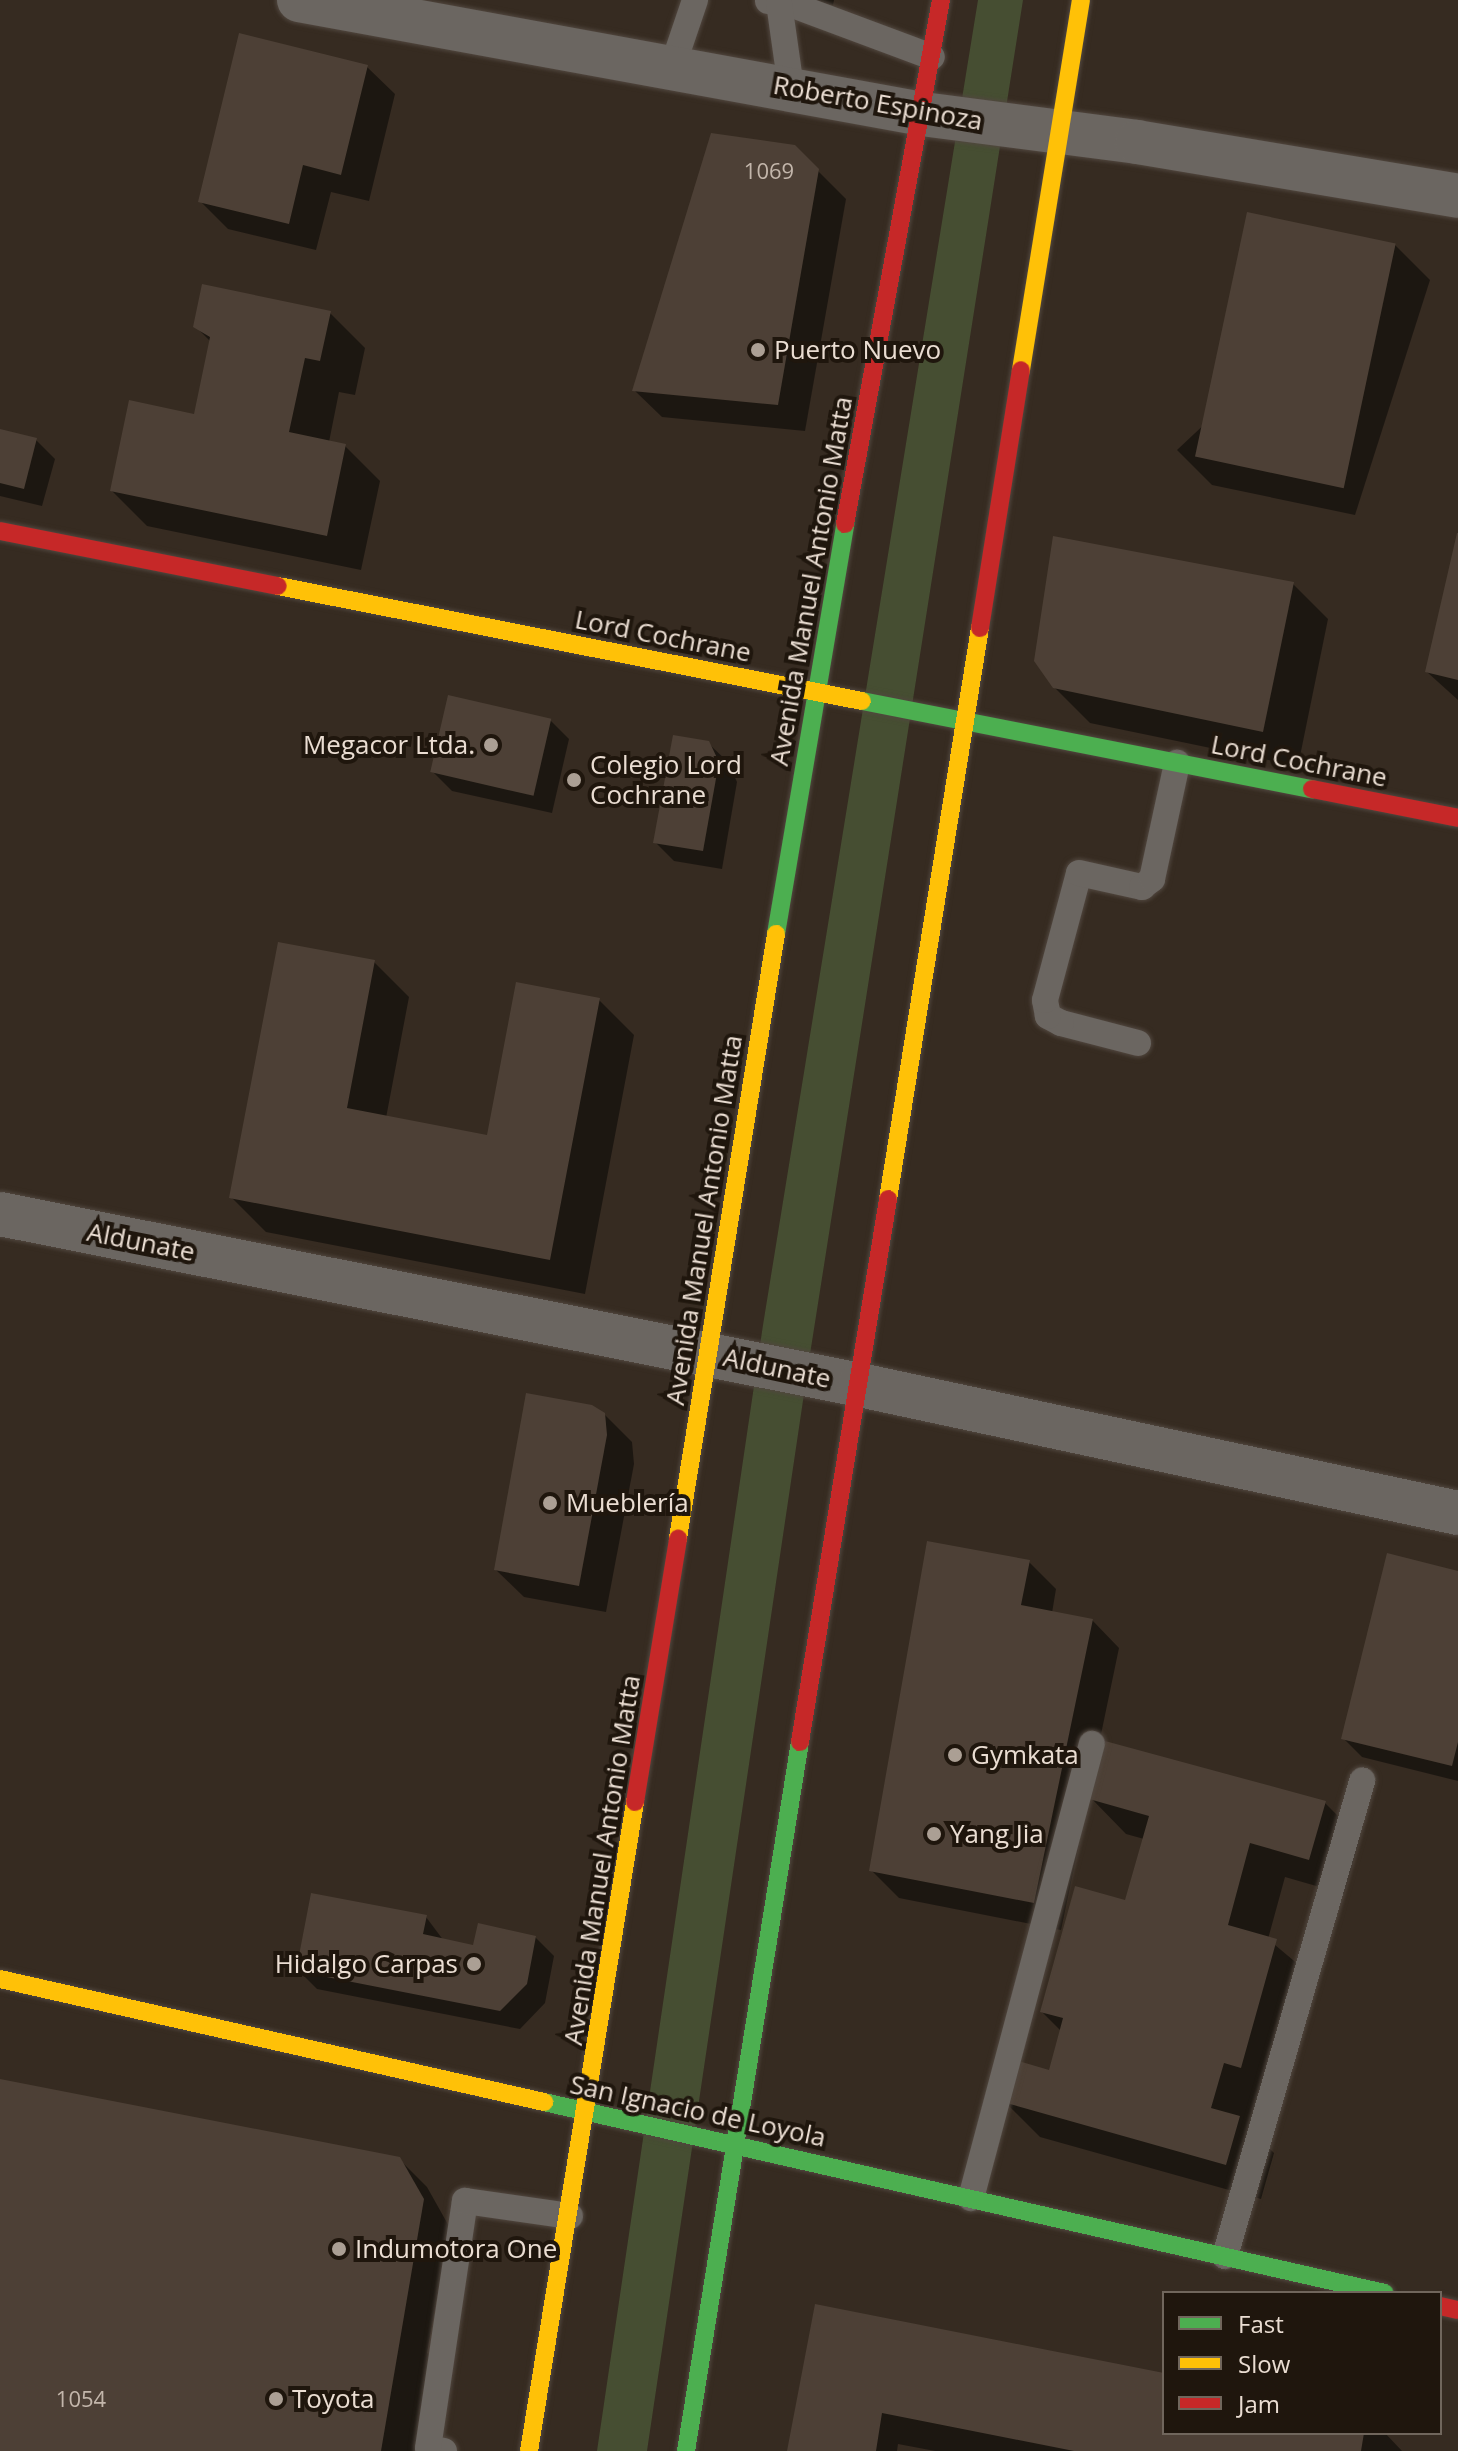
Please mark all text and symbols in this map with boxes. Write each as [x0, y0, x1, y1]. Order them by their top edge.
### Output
street label: Roberto Espinoza [771, 69, 985, 137]
house number: 1069 [744, 158, 794, 184]
place label: Puerto Nuevo [774, 334, 941, 366]
marker: Puerto Nuevo [749, 341, 767, 359]
street label: Avenida Manuel Antonio Matta [763, 394, 859, 768]
street label: Lord Cochrane [572, 604, 754, 668]
place label: Megacor Ltda. [303, 729, 475, 761]
street label: Lord Cochrane [1208, 729, 1390, 793]
marker: Megacor Ltda. [482, 736, 500, 754]
place label: Colegio Lord Cochrane [590, 749, 742, 810]
marker: Colegio Lord Cochrane [565, 771, 583, 789]
street label: Avenida Manuel Antonio Matta [659, 1033, 749, 1407]
street label: Aldunate [84, 1216, 198, 1268]
street label: Aldunate [720, 1341, 834, 1395]
place label: Mueblería [566, 1487, 689, 1519]
marker: Mueblería [541, 1494, 559, 1512]
street label: Avenida Manuel Antonio Matta [557, 1673, 647, 2047]
place label: Gymkata [971, 1739, 1079, 1771]
marker: Gymkata [946, 1746, 964, 1764]
place label: Yang Jia [950, 1818, 1044, 1850]
marker: Yang Jia [925, 1825, 943, 1843]
place label: Hidalgo Carpas [275, 1948, 458, 1980]
marker: Hidalgo Carpas [465, 1955, 483, 1973]
street label: San Ignacio de Loyola [567, 2069, 829, 2153]
place label: Indumotora One [355, 2233, 557, 2265]
marker: Indumotora One [330, 2240, 348, 2258]
legend [1162, 2291, 1442, 2435]
text: Fast [1238, 2307, 1284, 2340]
text: Slow [1238, 2347, 1290, 2380]
place label: Toyota [292, 2383, 374, 2415]
house number: 1054 [56, 2386, 106, 2412]
text: Jam [1238, 2387, 1280, 2420]
marker: Toyota [267, 2390, 285, 2408]

